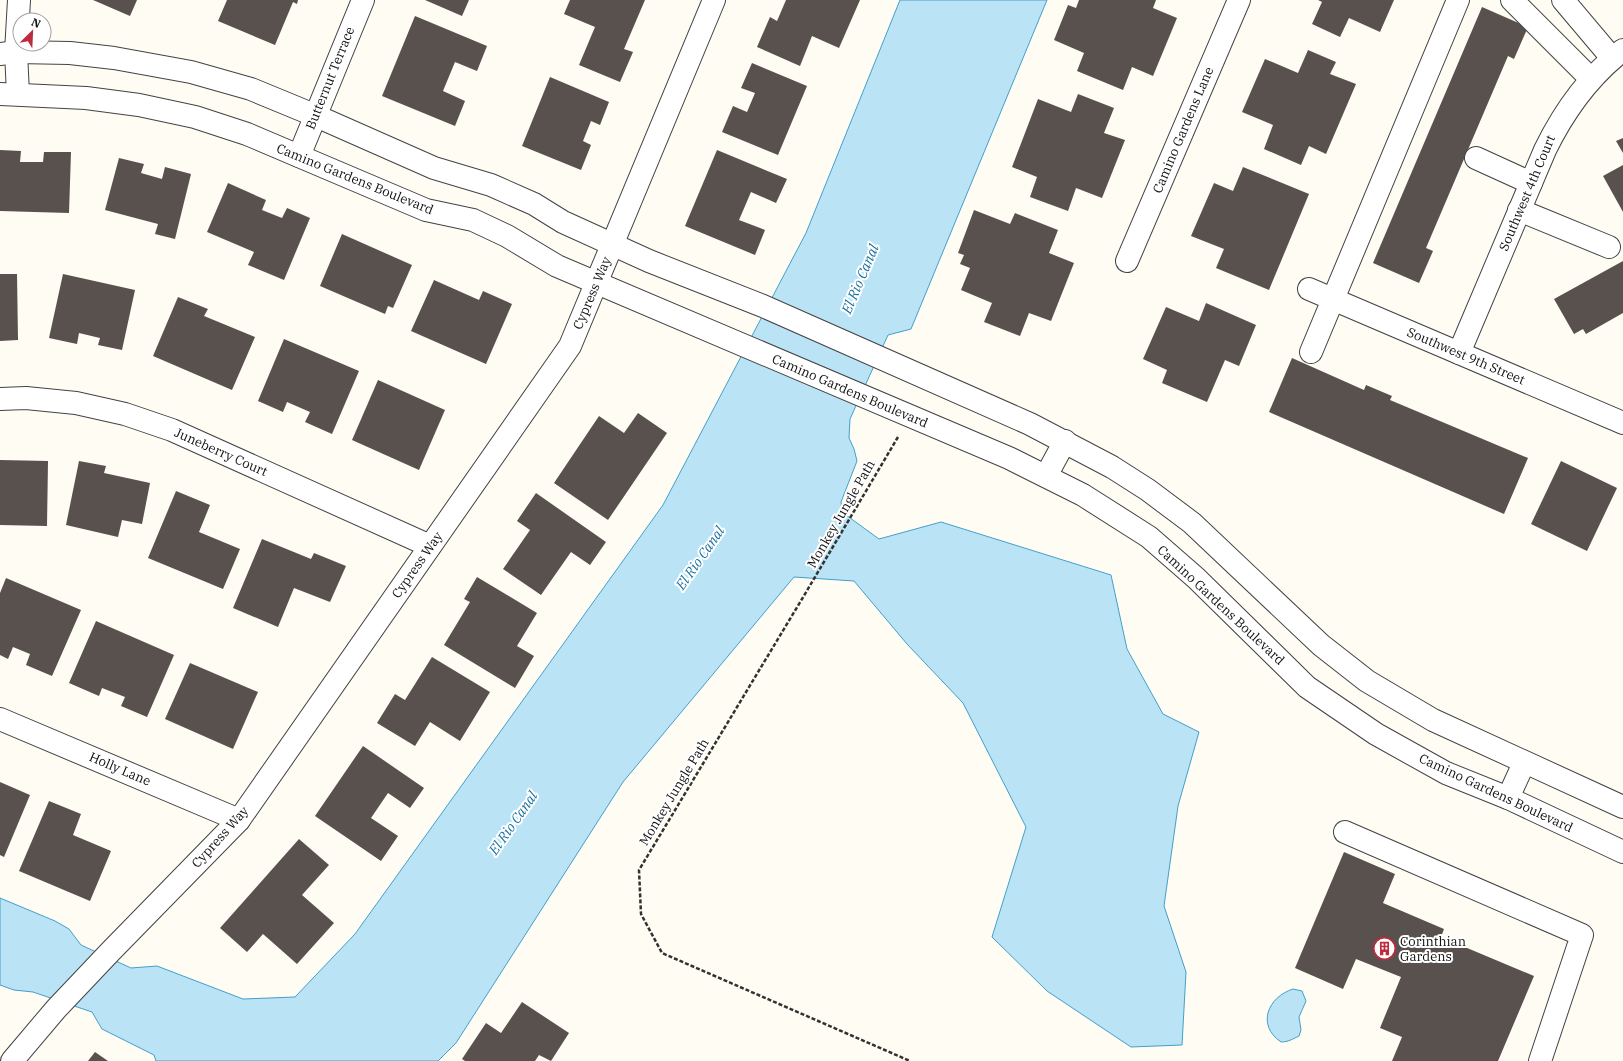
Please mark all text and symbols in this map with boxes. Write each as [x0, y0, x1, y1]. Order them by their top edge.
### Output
north arrow [12, 12, 52, 52]
text: N [29, 15, 43, 31]
street label: Butternut Terrace [302, 24, 358, 132]
street label: Camino Gardens Lane [1149, 64, 1217, 196]
street label: Southwest 4th Court [1495, 132, 1559, 253]
street label: Camino Gardens Boulevard [274, 140, 436, 218]
water label: El Rio Canal [837, 241, 883, 317]
street label: Cypress Way [569, 254, 615, 332]
street label: Southwest 9th Street [1404, 323, 1528, 389]
street label: Camino Gardens Boulevard [769, 350, 931, 432]
street label: Juneberry Court [172, 424, 271, 480]
street label: Monkey Jungle Path [803, 457, 879, 571]
water label: El Rio Canal [671, 522, 729, 594]
street label: Cypress Way [388, 528, 446, 602]
street label: Camino Gardens Boulevard [1154, 542, 1288, 669]
street label: Monkey Jungle Path [635, 735, 713, 849]
street label: Holly Lane [87, 748, 153, 790]
street label: Camino Gardens Boulevard [1416, 750, 1576, 836]
water label: El Rio Canal [484, 787, 542, 859]
street label: Cypress Way [188, 803, 252, 871]
place label: Corinthian Gardens [1400, 933, 1466, 965]
building icon: Corinthian Gardens [1372, 935, 1398, 961]

